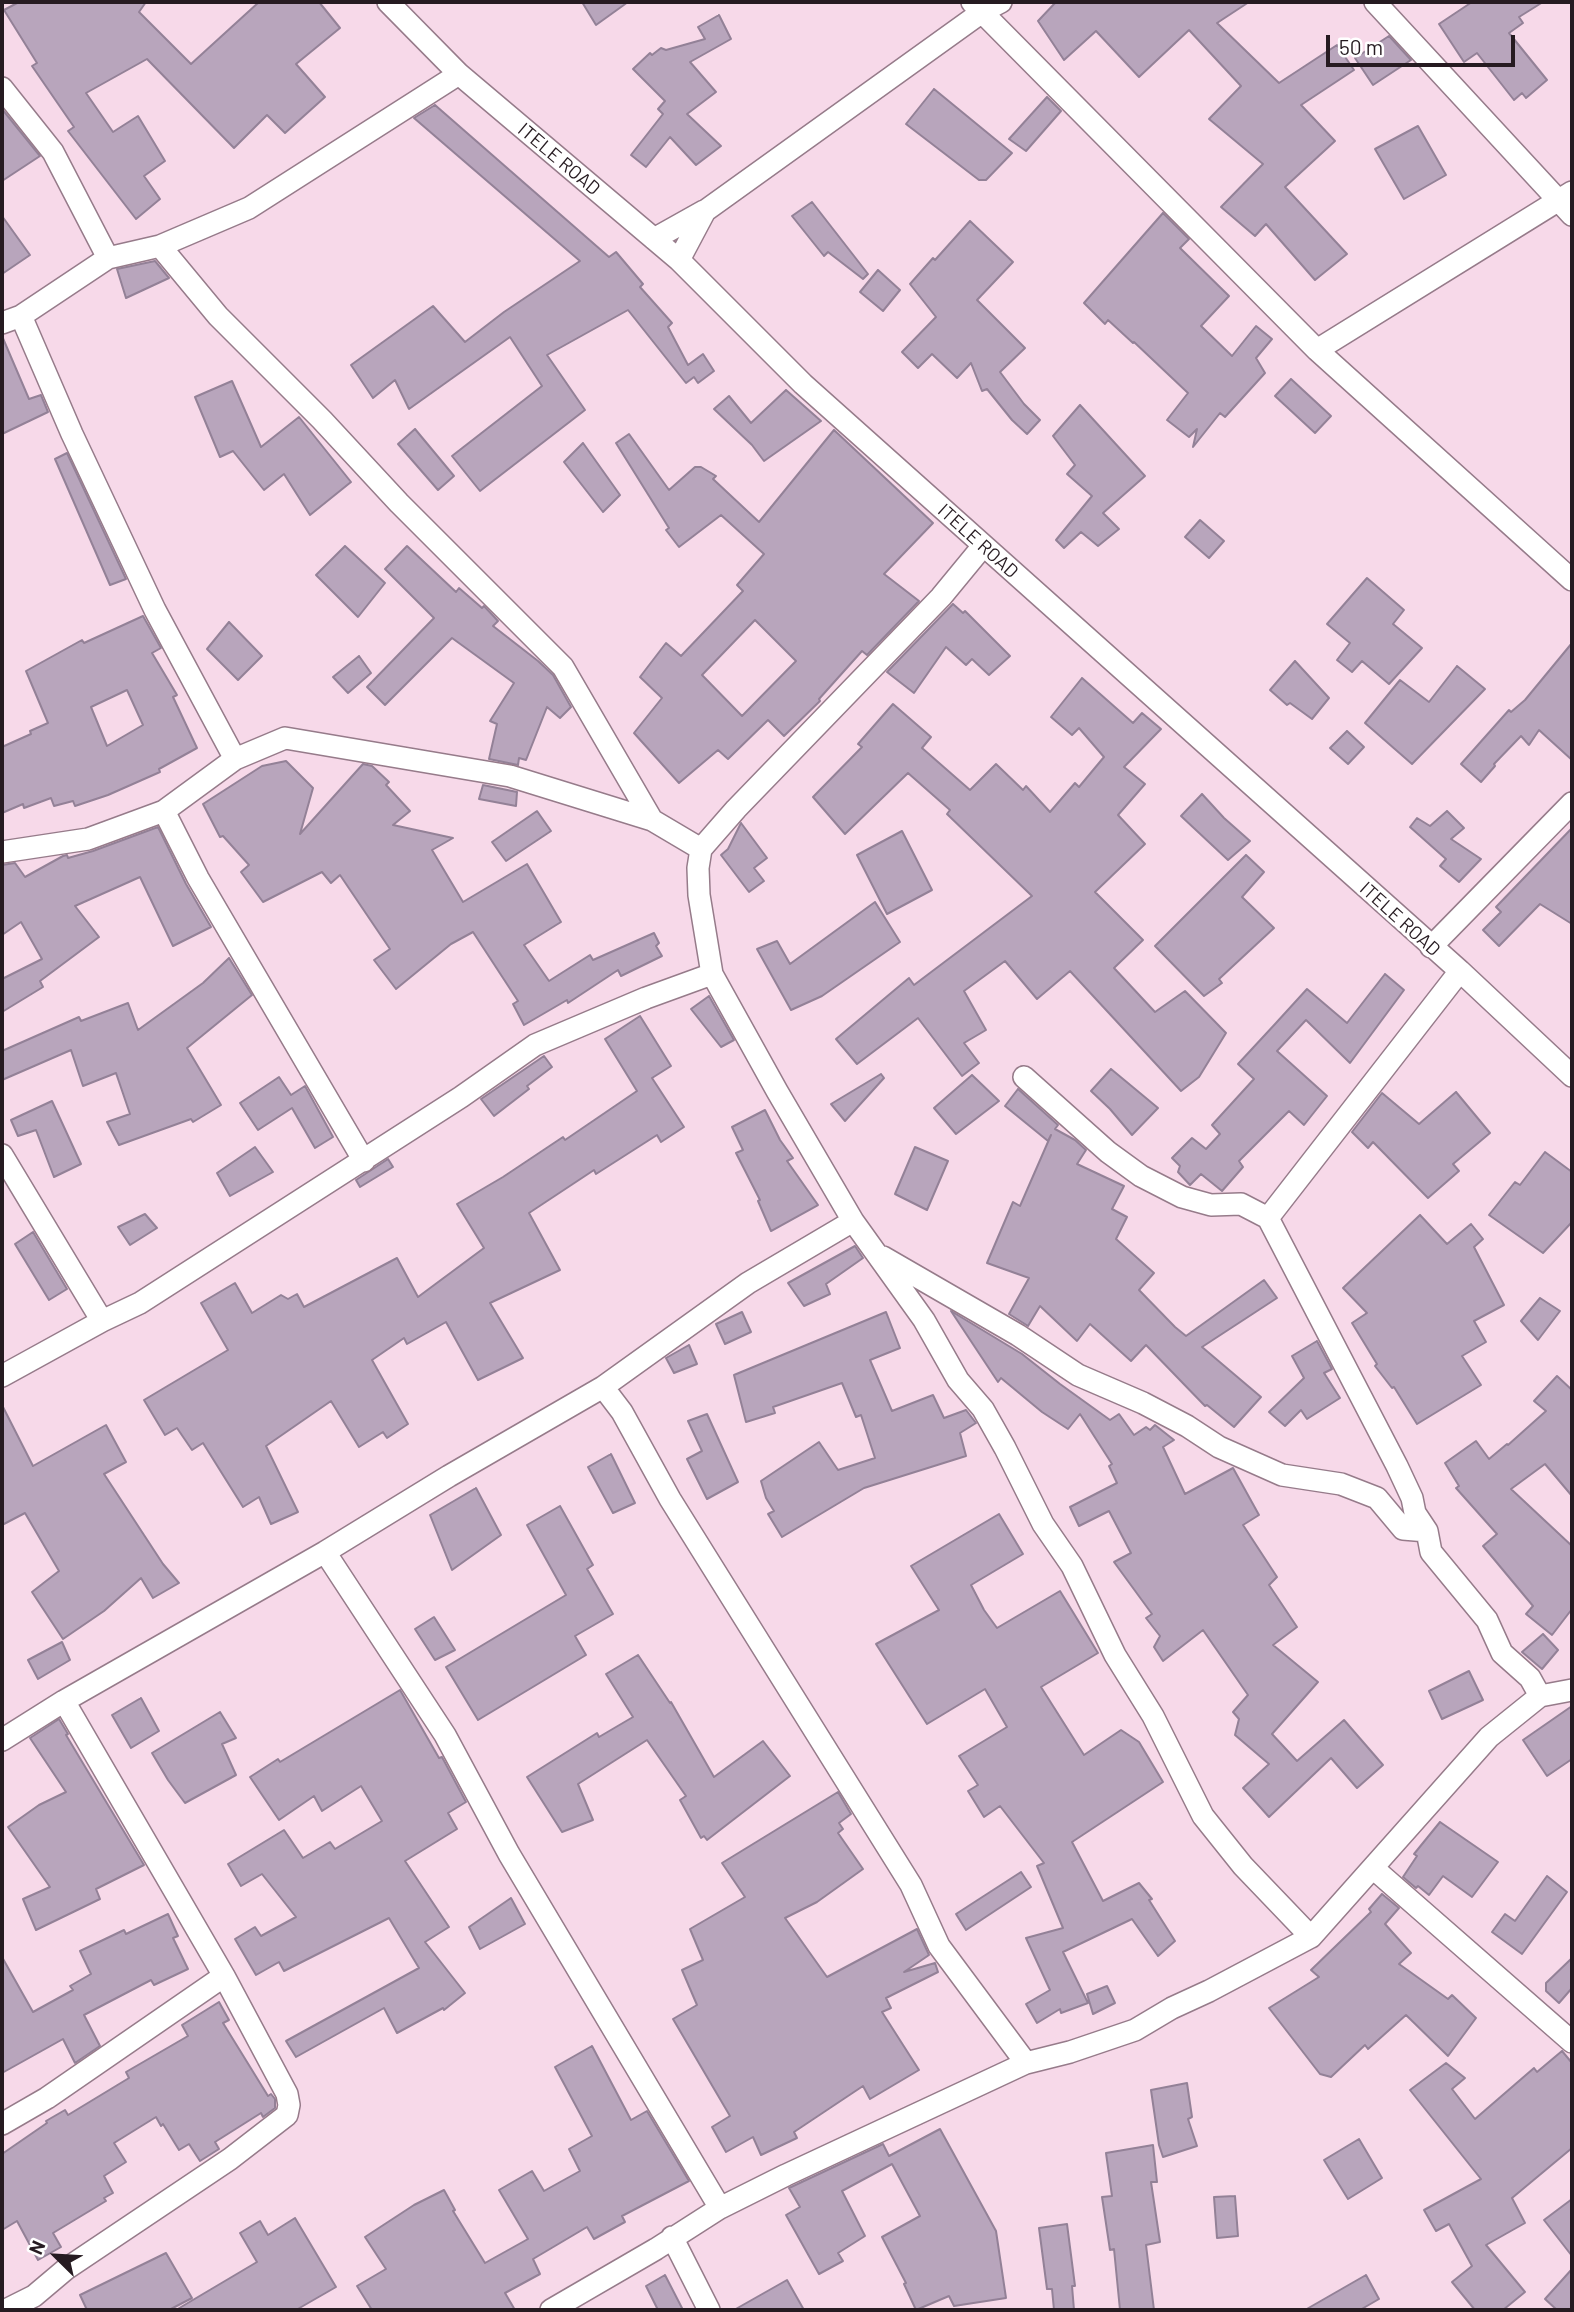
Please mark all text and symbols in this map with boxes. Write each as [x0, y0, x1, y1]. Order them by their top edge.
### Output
scale bar [1329, 21, 1518, 65]
text: 50 m [1339, 34, 1383, 59]
street label: ITELE ROAD [513, 118, 605, 200]
street label: ITELE ROAD [933, 499, 1023, 583]
street label: ITELE ROAD [1355, 877, 1445, 961]
north arrow [21, 2221, 91, 2291]
text: N [23, 2237, 49, 2258]

